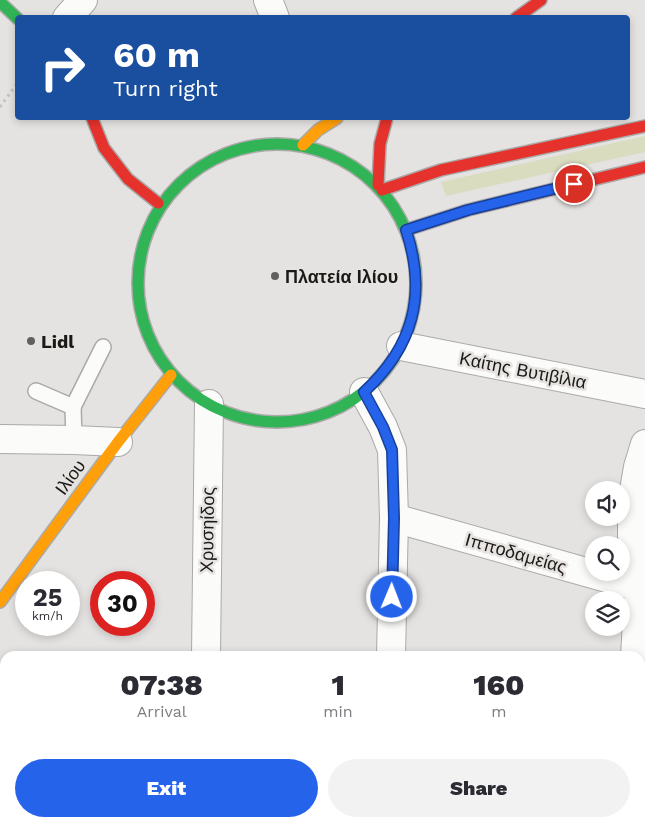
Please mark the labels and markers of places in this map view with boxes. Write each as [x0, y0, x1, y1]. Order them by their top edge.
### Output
pin [553, 163, 595, 205]
place label: Πλατεία Ιλίου [285, 266, 398, 287]
marker: Πλατεία Ιλίου [269, 270, 281, 282]
place label: Lidl [41, 331, 74, 352]
marker: Lidl [25, 335, 37, 347]

